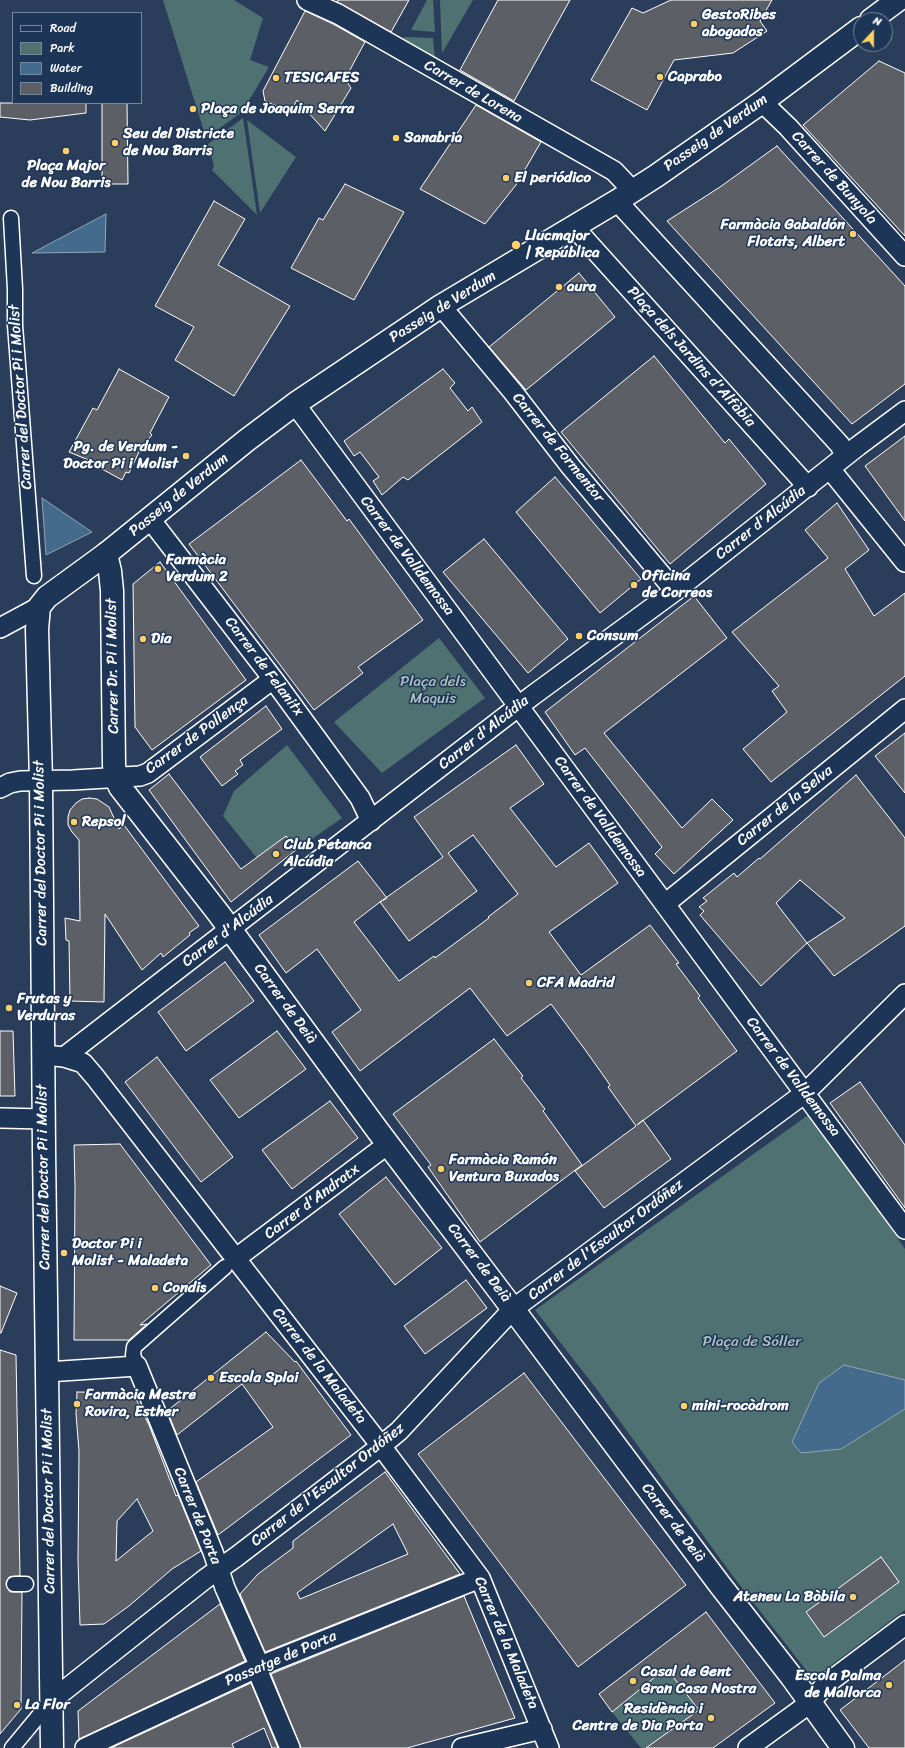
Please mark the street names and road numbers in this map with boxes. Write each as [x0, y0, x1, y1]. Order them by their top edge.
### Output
street label: Carrer de Lorena [421, 57, 525, 127]
street label: Passeig de Verdum [661, 91, 771, 175]
street label: Carrer de Bunyola [787, 128, 881, 228]
street label: Passeig de Verdum [386, 267, 500, 347]
street label: Plaça dels Jardins d'Alfàbia [623, 283, 759, 431]
street label: Carrer del Doctor Pi i Molist [6, 304, 36, 490]
street label: Carrer de Formentor [508, 390, 608, 506]
street label: Passeig de Verdum [126, 450, 232, 540]
street label: Carrer d'Alcúdia [712, 482, 810, 564]
street label: Carrer de Valldemossa [356, 492, 458, 620]
street label: Carrer Dr. Pi i Molist [103, 598, 123, 734]
street label: Carrer de Felanitx [221, 614, 307, 720]
street label: Carrer de Pollença [142, 692, 252, 778]
street label: Carrer d'Alcúdia [435, 692, 533, 774]
street label: Carrer de Valldemossa [550, 753, 650, 881]
street label: Carrer del Doctor Pi i Molist [30, 760, 52, 946]
street label: Carrer de la Selva [733, 762, 837, 850]
street label: Carrer d'Alcúdia [179, 891, 277, 971]
street label: Carrer de Deià [250, 960, 320, 1048]
street label: Carrer de Valldemossa [742, 1013, 844, 1141]
street label: Carrer del Doctor Pi i Molist [33, 1084, 55, 1270]
street label: Carrer d'Andratx [261, 1160, 363, 1244]
street label: Carrer de l'Escultor Ordóñez [525, 1176, 687, 1304]
street label: Carrer de Deià [443, 1220, 515, 1306]
street label: Carrer de la Maladeta [268, 1304, 370, 1428]
street label: Carrer del Doctor Pi i Molist [38, 1408, 60, 1594]
street label: Carrer de l'Escultor Ordóñez [248, 1419, 408, 1551]
street label: Carrer de Porta [169, 1465, 225, 1567]
street label: Carrer de Deià [637, 1480, 709, 1566]
street label: Carrer de la Maladeta [470, 1574, 542, 1712]
street label: Passatge de Porta [223, 1627, 339, 1691]

